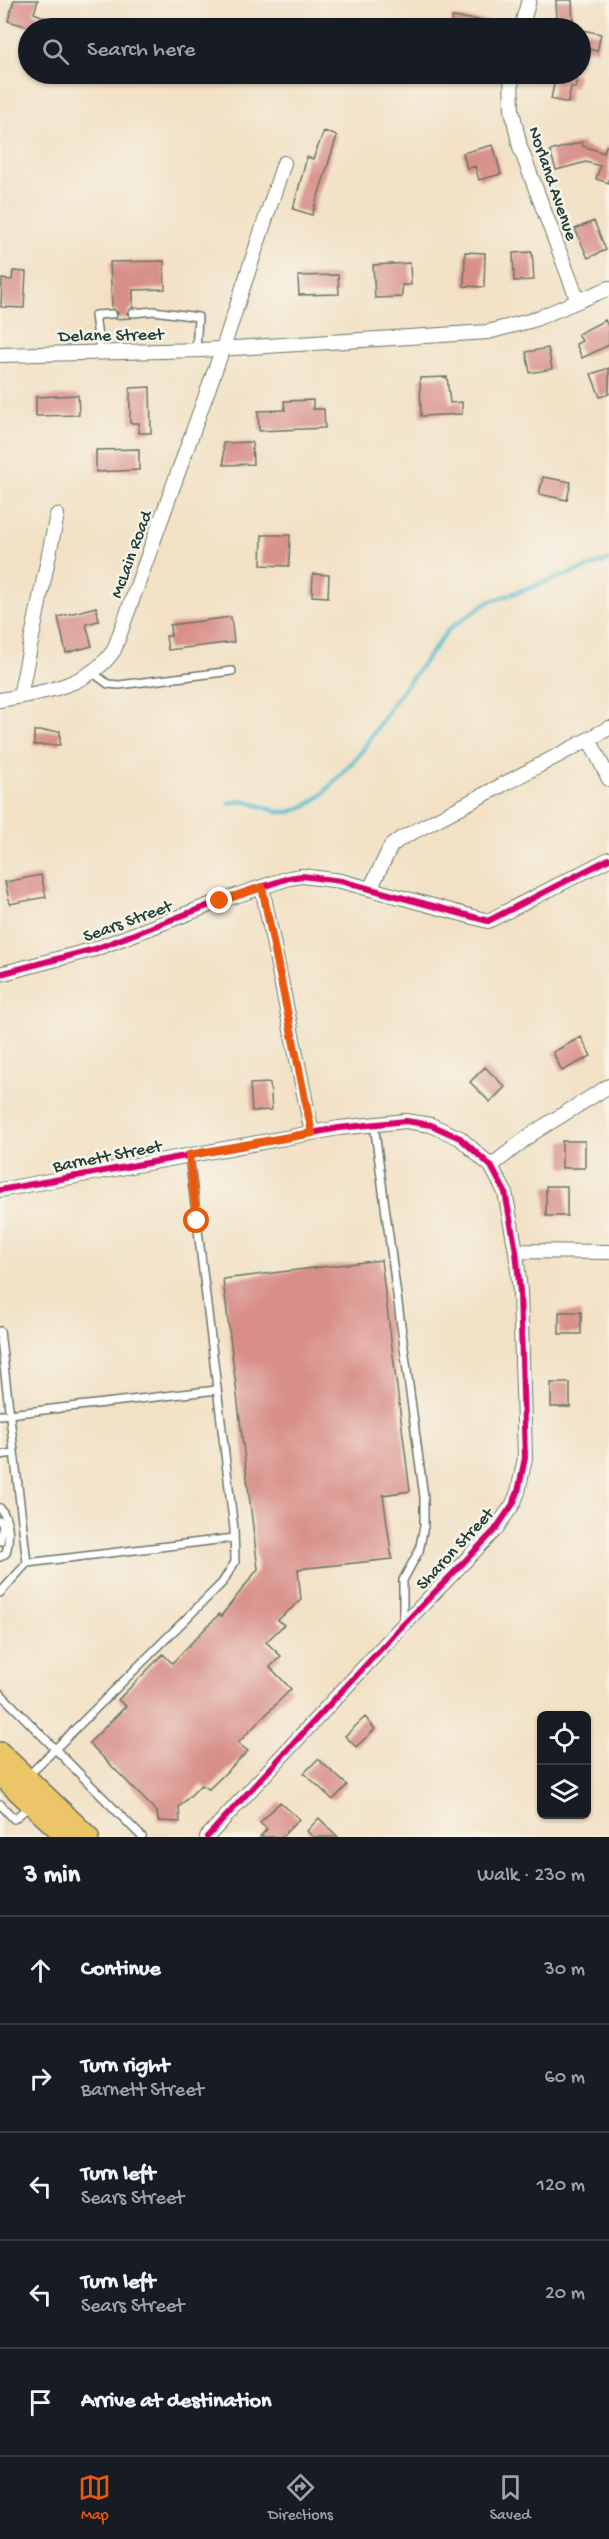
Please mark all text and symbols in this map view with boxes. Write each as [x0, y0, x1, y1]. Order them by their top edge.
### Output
search box [18, 18, 591, 84]
icon: search [39, 35, 72, 68]
text: Search here [87, 38, 195, 64]
street label: Norland Avenue [522, 124, 581, 244]
street label: Delane Street [57, 325, 165, 348]
street label: McLain Road [107, 507, 158, 601]
route end [206, 887, 232, 913]
street label: Sears Street [81, 896, 177, 948]
street label: Barnett Street [50, 1136, 165, 1178]
route start [183, 1207, 209, 1233]
street label: Sharon Street [412, 1503, 500, 1595]
map controls [537, 1711, 591, 1819]
button: locate [537, 1711, 591, 1765]
button: layers [537, 1765, 591, 1819]
text: 3 min [24, 1861, 80, 1892]
text: Walk · 230 m [477, 1865, 585, 1888]
icon: ahead [24, 1954, 57, 1987]
text: Continue [81, 1957, 161, 1983]
text: 30 m [544, 1959, 585, 1982]
text: Turn right [81, 2054, 169, 2080]
icon: right [24, 2062, 57, 2095]
text: 60 m [545, 2067, 585, 2090]
text: Barnett Street [81, 2080, 204, 2103]
text: Turn left [81, 2162, 155, 2188]
icon: left [24, 2170, 57, 2203]
text: 120 m [537, 2175, 585, 2198]
text: Sears Street [81, 2188, 184, 2211]
text: Turn left [81, 2270, 155, 2296]
icon: left [24, 2278, 57, 2311]
text: 20 m [545, 2283, 585, 2306]
text: Sears Street [81, 2296, 184, 2319]
icon: arrive [24, 2386, 57, 2419]
text: Arrive at destination [81, 2389, 271, 2415]
tab: Map [78, 2471, 111, 2526]
tab: Directions [268, 2471, 333, 2526]
tab: Saved [490, 2471, 531, 2526]

